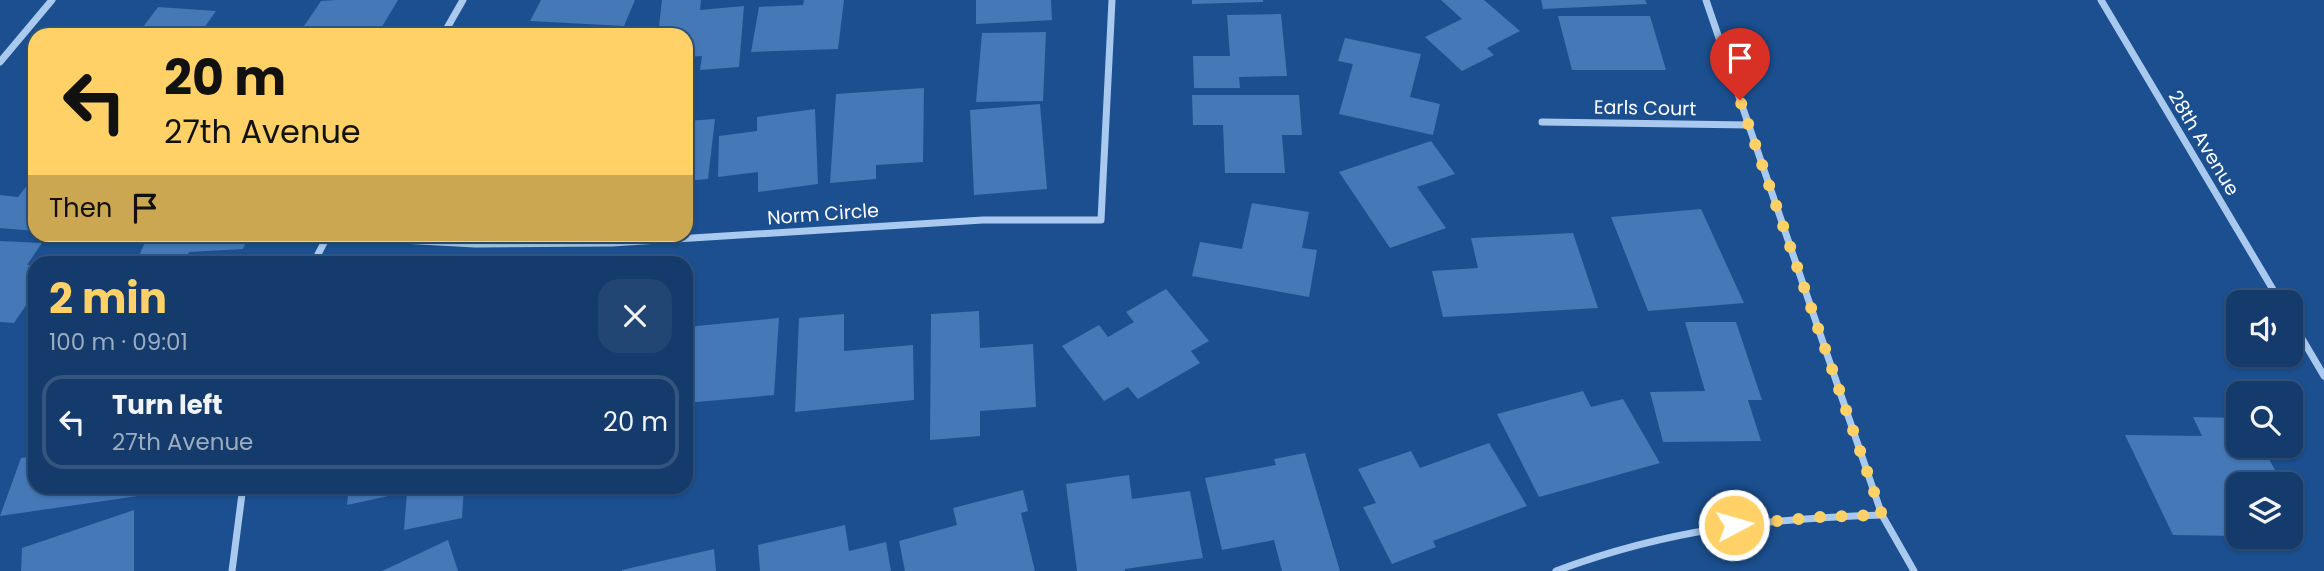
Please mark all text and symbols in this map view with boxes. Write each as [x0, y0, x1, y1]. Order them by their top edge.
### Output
pin [1710, 28, 1770, 100]
icon: arrive [1721, 39, 1759, 77]
text: 20 m [164, 44, 286, 112]
icon: left [49, 56, 140, 147]
street label: 28th Avenue [2162, 85, 2246, 201]
street label: Earls Court [1594, 94, 1696, 122]
text: 27th Avenue [164, 109, 361, 154]
icon: arrive [126, 189, 164, 227]
text: Then [49, 190, 112, 226]
street label: Norm Circle [766, 197, 880, 231]
text: 2 min [49, 269, 167, 328]
button: close [598, 279, 672, 353]
map controls [2226, 290, 2303, 549]
button: sound [2226, 290, 2303, 367]
text: 100 m · 09:01 [49, 326, 188, 358]
button: search [2226, 381, 2303, 458]
text: Turn left [112, 387, 223, 423]
icon: left [53, 403, 91, 441]
text: 20 m [603, 404, 668, 440]
text: 27th Avenue [112, 426, 253, 458]
button: layers [2226, 472, 2303, 549]
position arrow [1697, 488, 1771, 562]

